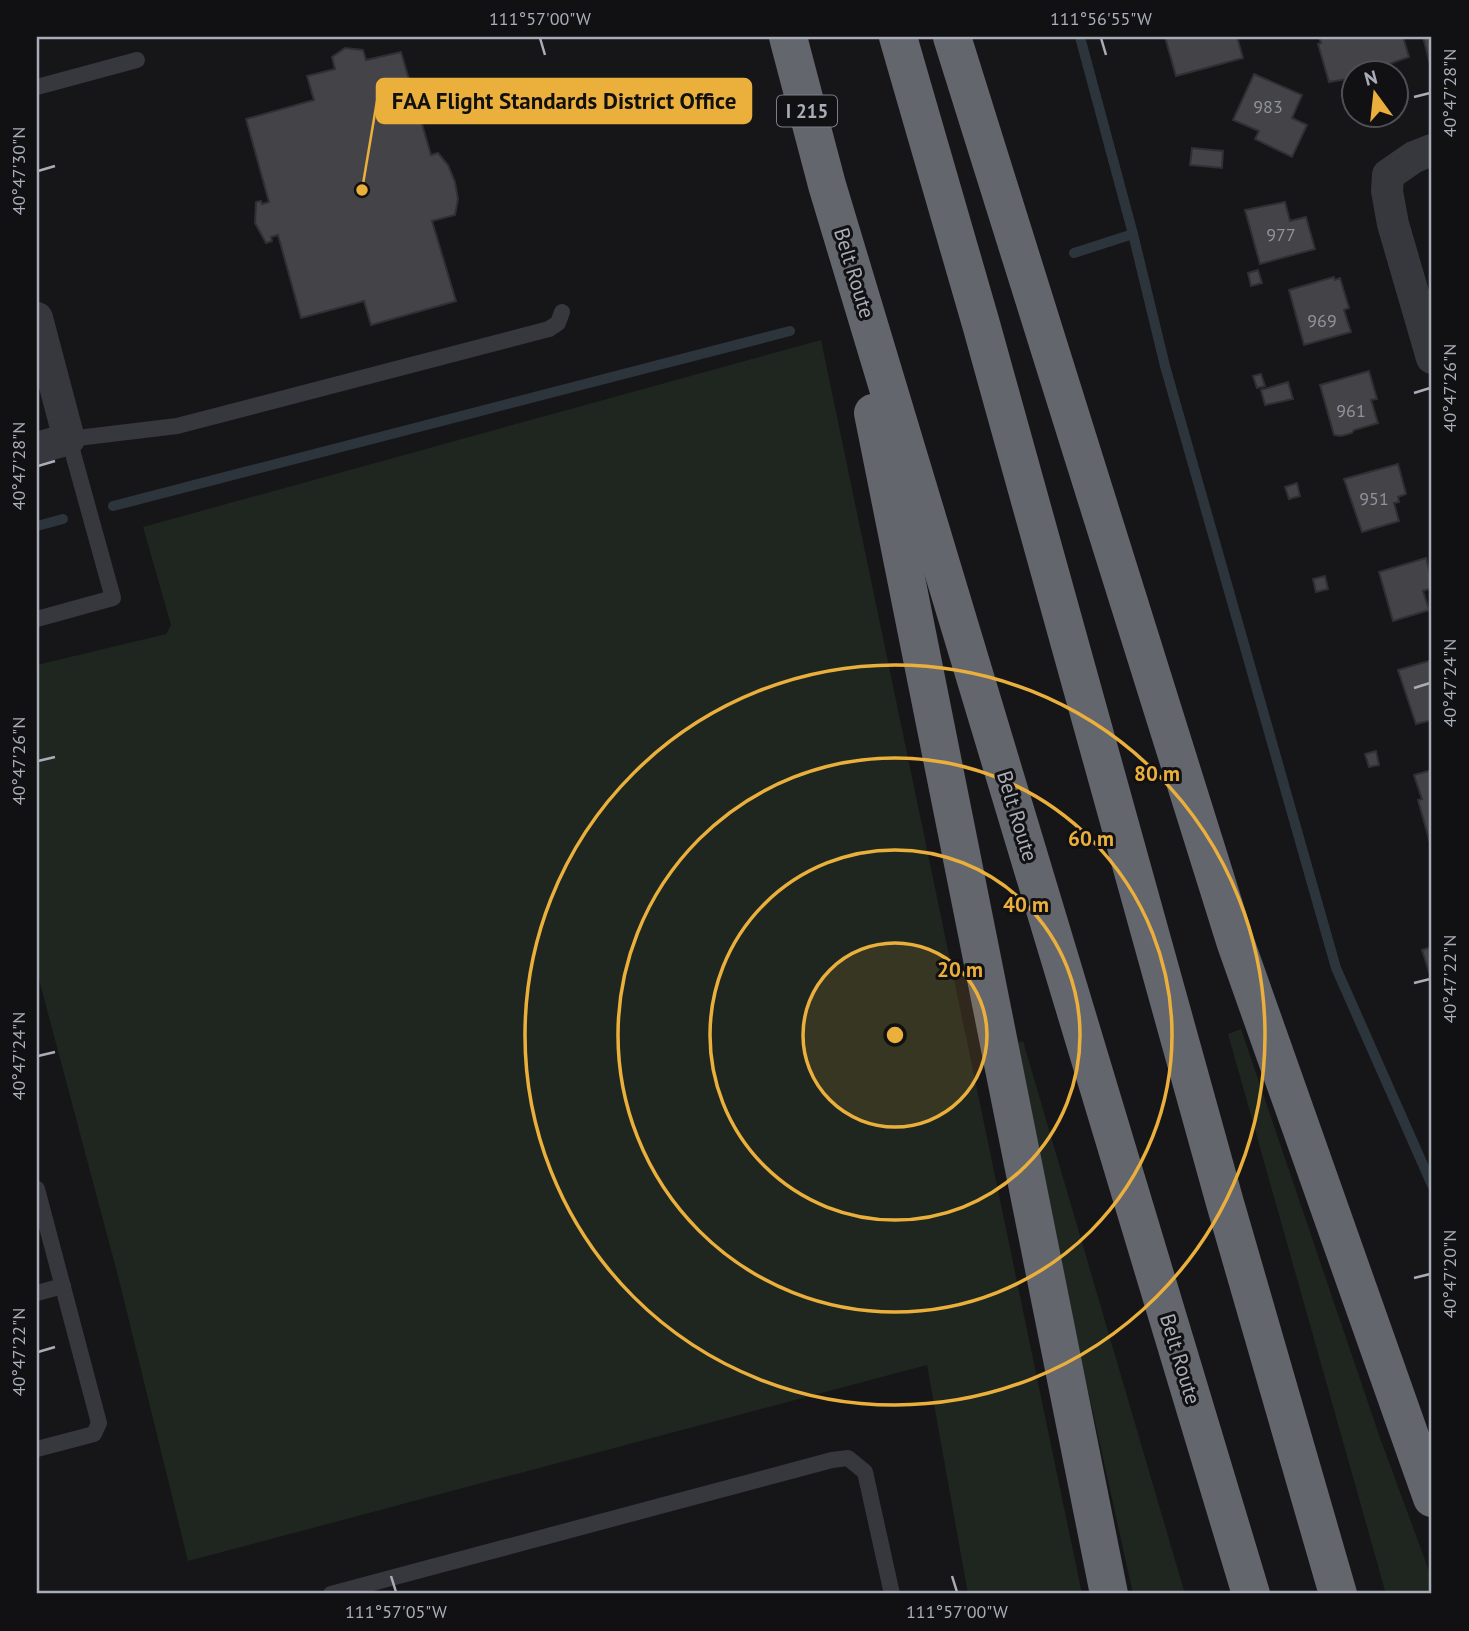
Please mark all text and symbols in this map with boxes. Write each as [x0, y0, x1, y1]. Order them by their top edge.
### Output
text: 111°57'00"W [489, 7, 591, 30]
text: 111°56'55"W [1050, 7, 1152, 30]
text: 40°47'28"N [1438, 49, 1461, 137]
north arrow [1340, 60, 1410, 130]
text: N [1361, 64, 1380, 91]
callout: FAA Flight Standards District Office [377, 79, 751, 123]
text: FAA Flight Standards District Office [392, 86, 736, 115]
house number: 983 [1253, 95, 1283, 118]
road number: I 215 [777, 96, 837, 127]
text: 40°47'30"N [7, 127, 30, 215]
house number: 977 [1266, 223, 1296, 246]
street label: Belt Route [828, 224, 881, 321]
house number: 969 [1307, 309, 1337, 332]
text: 40°47'26"N [1438, 344, 1461, 432]
house number: 961 [1336, 399, 1366, 422]
text: 40°47'28"N [7, 422, 30, 510]
house number: 951 [1359, 487, 1389, 510]
text: 40°47'24"N [1438, 639, 1461, 727]
text: 40°47'26"N [7, 717, 30, 805]
text: 80 m [1134, 760, 1180, 787]
street label: Belt Route [991, 767, 1044, 864]
text: 60 m [1068, 825, 1114, 852]
text: 40 m [1003, 891, 1049, 918]
text: 40°47'22"N [1438, 935, 1461, 1023]
text: 20 m [937, 956, 983, 983]
text: 40°47'24"N [7, 1012, 30, 1100]
centre of rings [883, 1023, 907, 1047]
text: 40°47'20"N [1438, 1230, 1461, 1318]
text: 40°47'22"N [7, 1308, 30, 1396]
street label: Belt Route [1154, 1310, 1207, 1407]
text: 111°57'05"W [345, 1600, 447, 1623]
text: 111°57'00"W [906, 1600, 1008, 1623]

